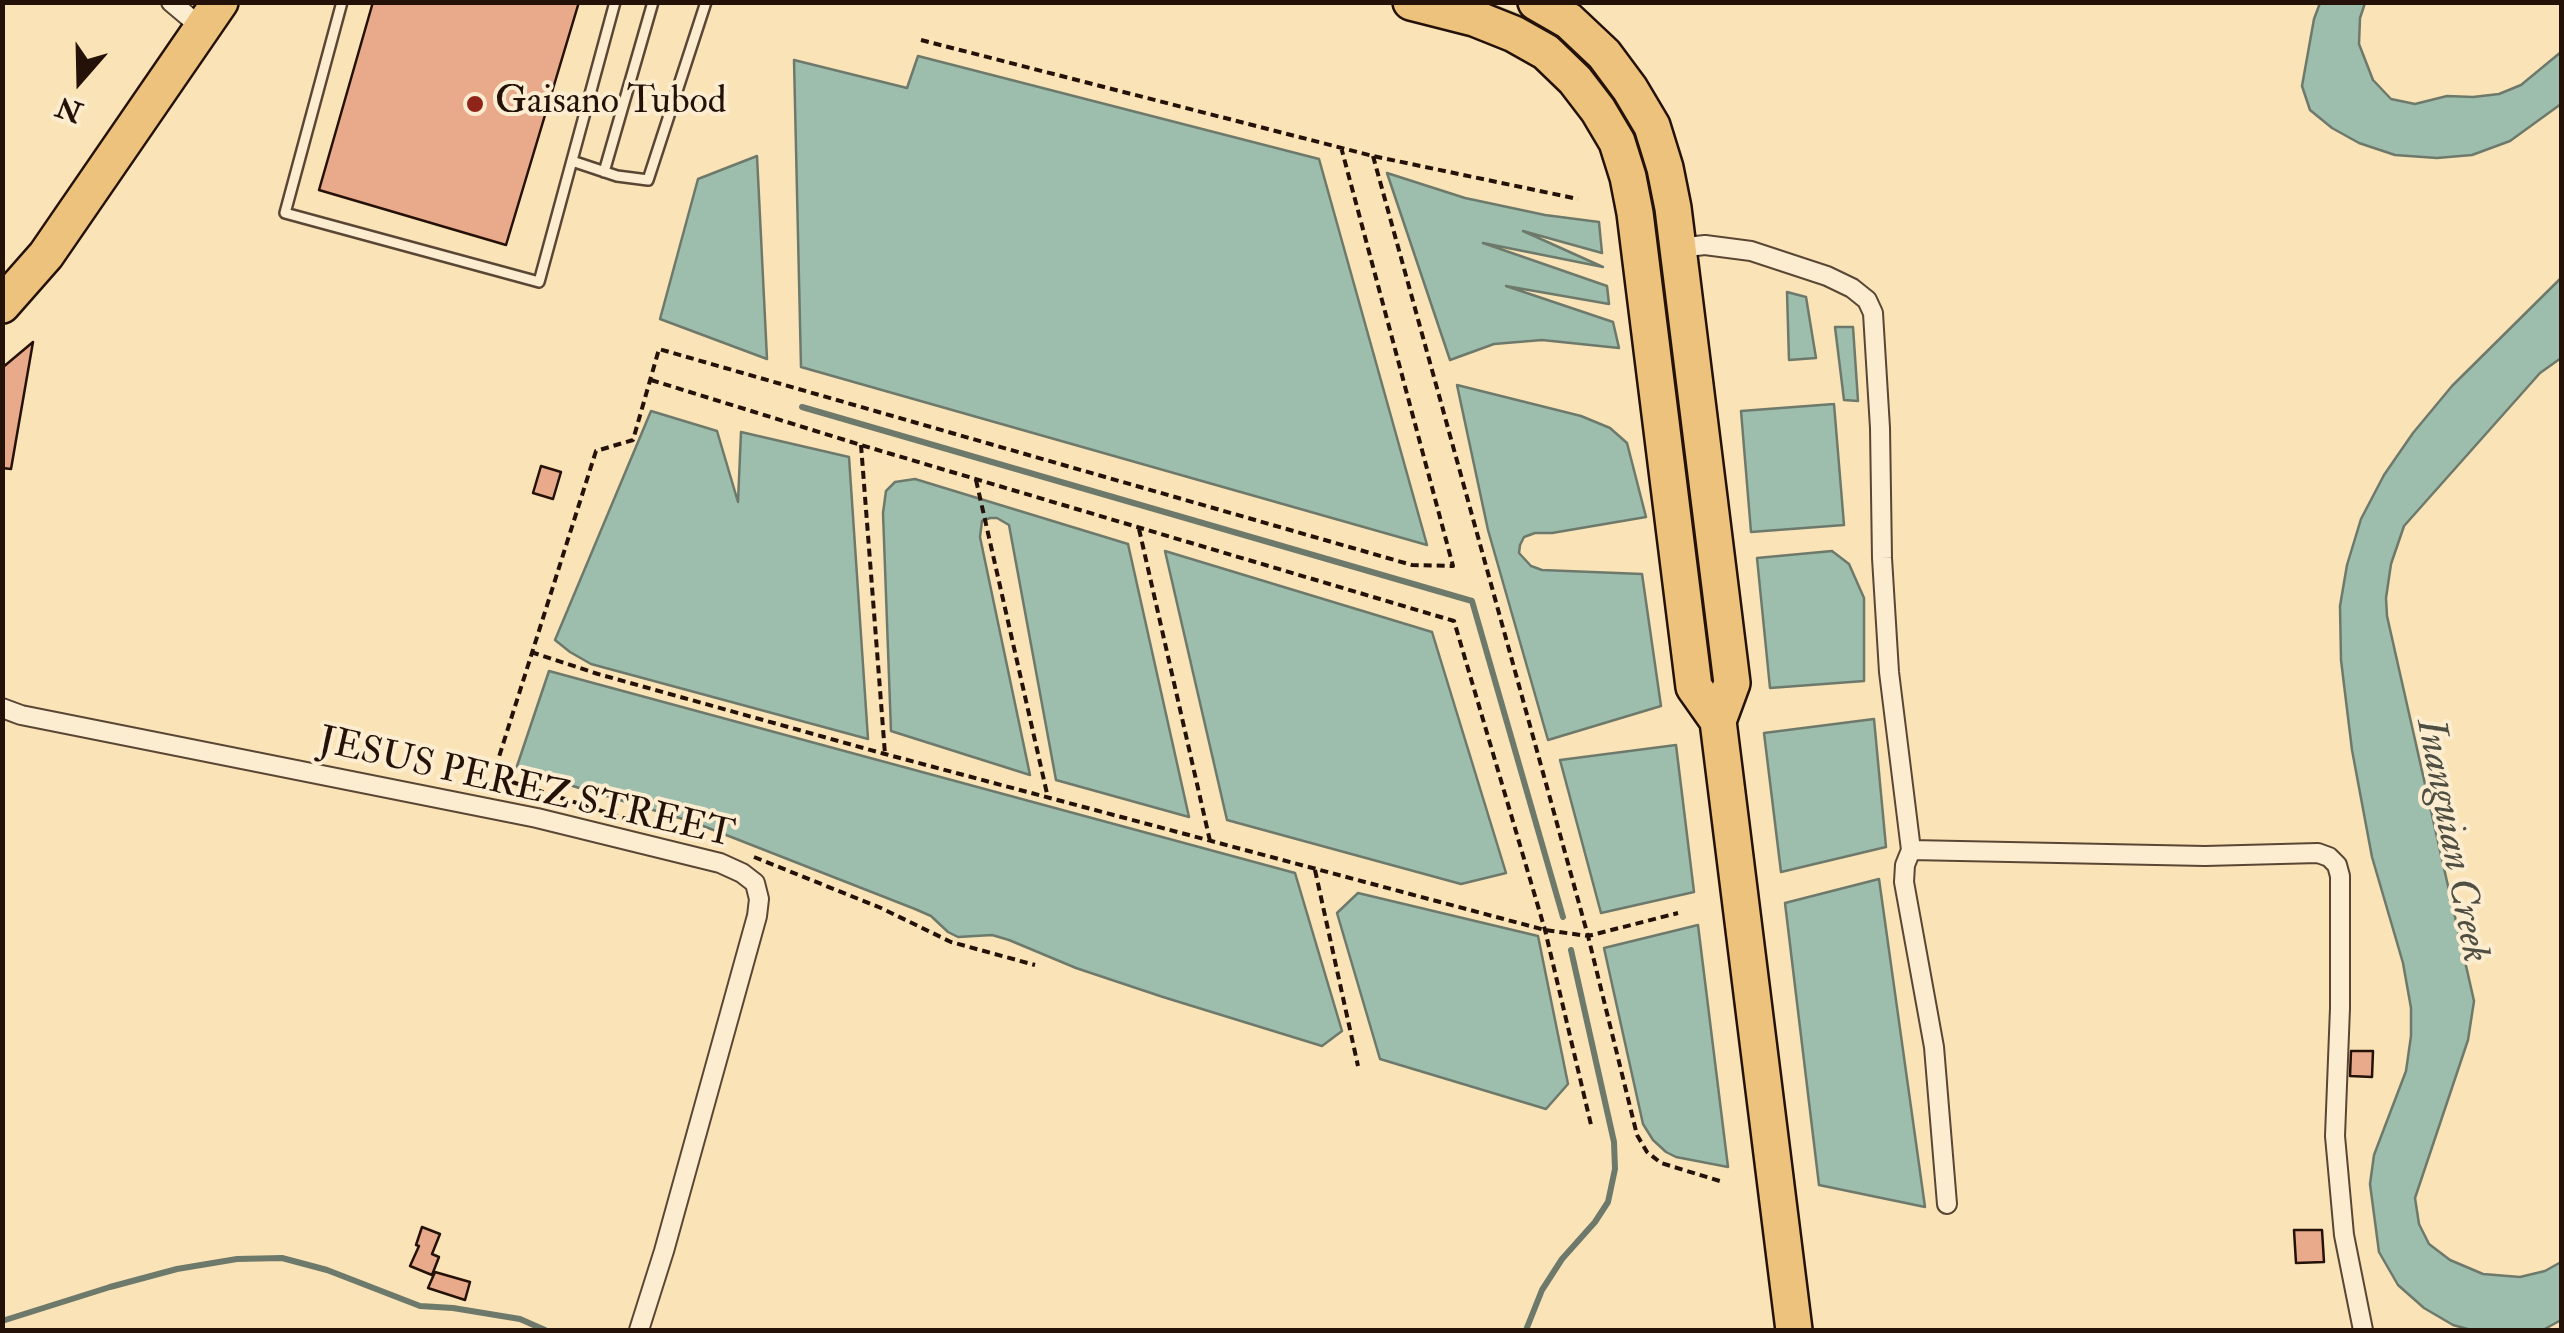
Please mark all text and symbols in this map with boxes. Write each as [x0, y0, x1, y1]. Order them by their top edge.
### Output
north arrow [30, 30, 130, 130]
place label: Gaisano Tubod [495, 81, 727, 127]
text: N [52, 88, 87, 129]
marker: Gaisano Tubod [464, 93, 486, 115]
water label: Inanguian Creek [2403, 715, 2497, 967]
street label: JESUS PEREZ STREET [314, 720, 738, 860]

